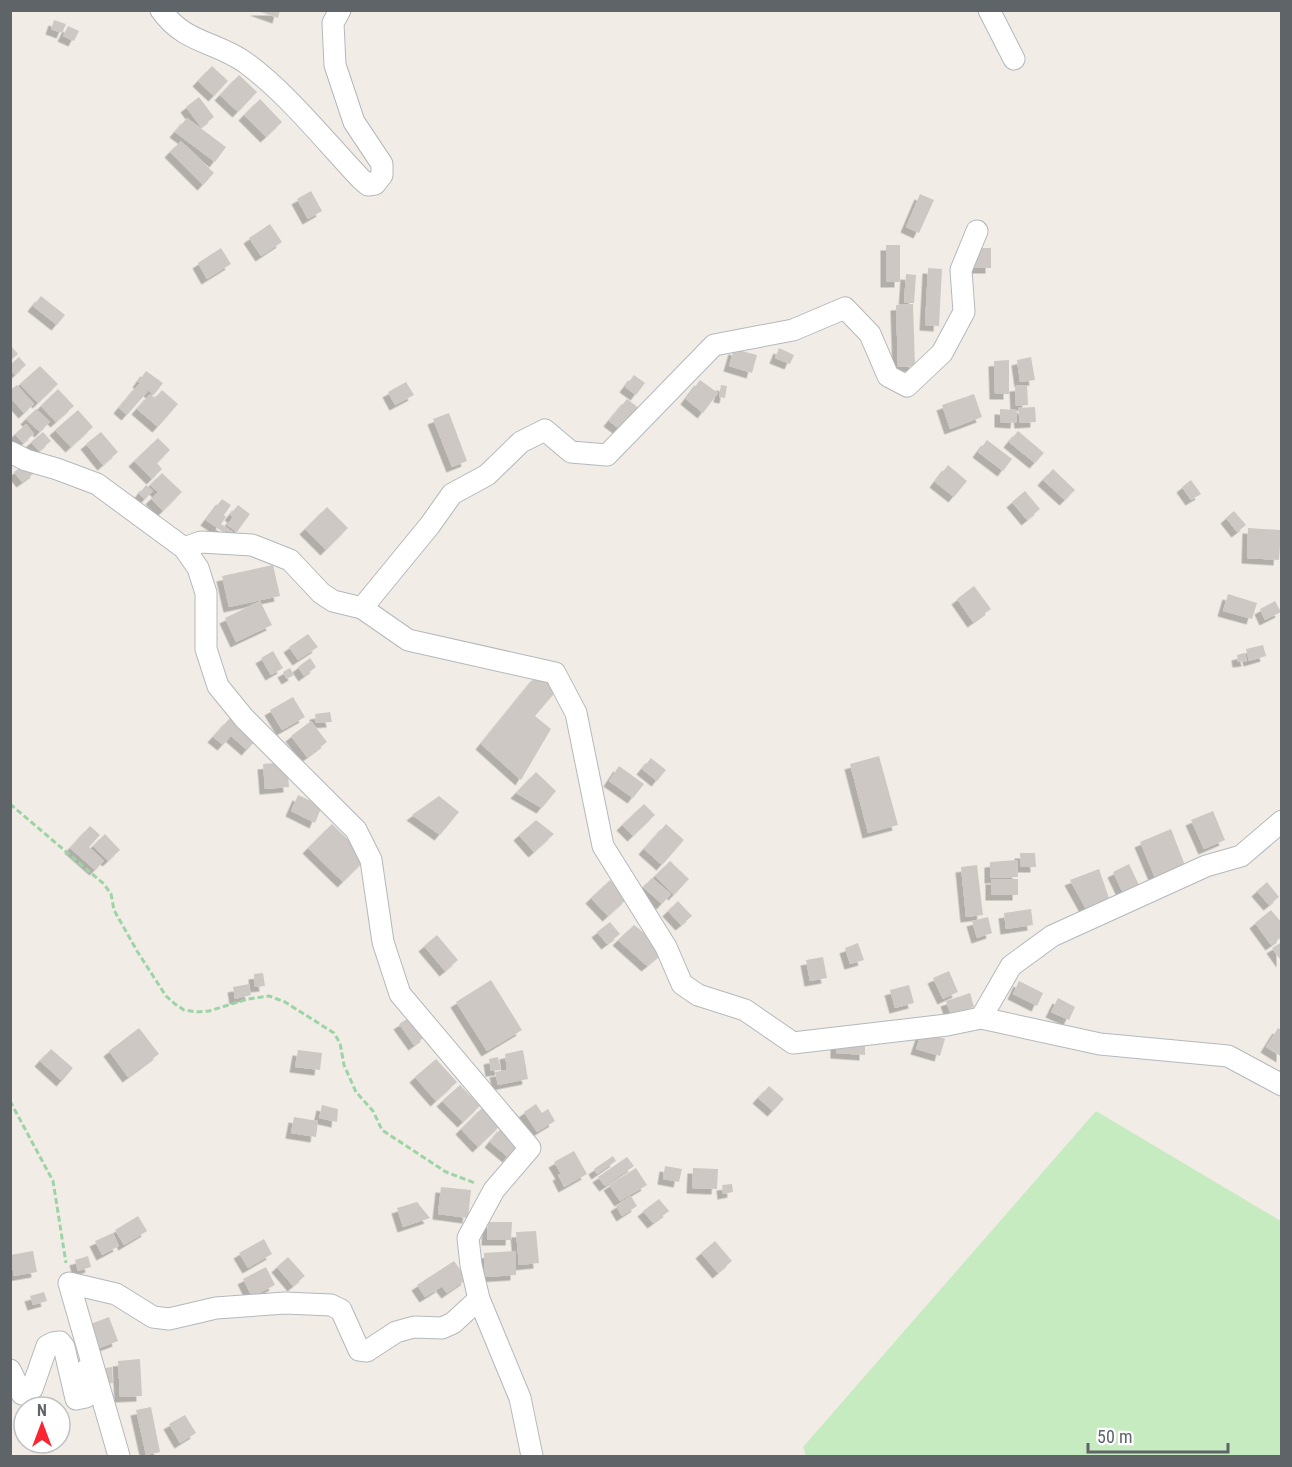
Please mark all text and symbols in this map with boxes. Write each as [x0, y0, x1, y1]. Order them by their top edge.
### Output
north arrow [12, 1395, 72, 1455]
text: N [37, 1401, 47, 1420]
scale bar [1088, 1416, 1228, 1454]
text: 50 m [1097, 1426, 1132, 1447]

